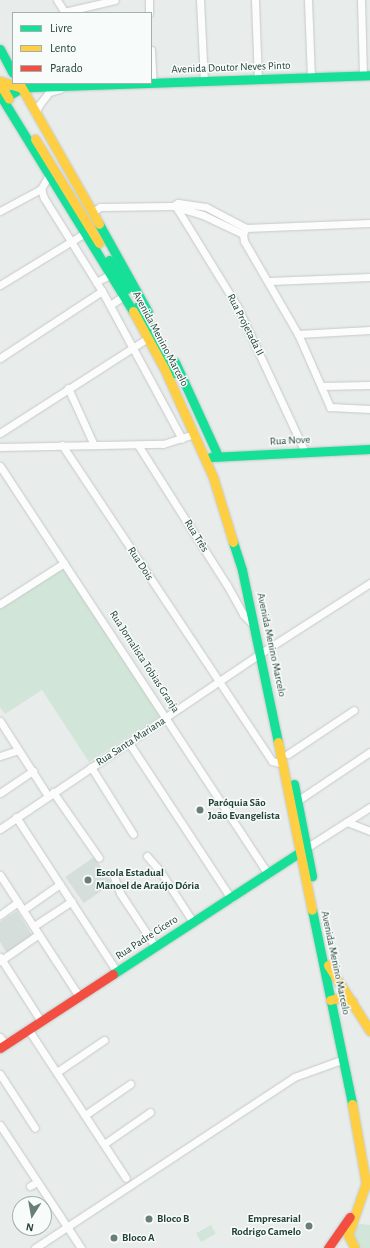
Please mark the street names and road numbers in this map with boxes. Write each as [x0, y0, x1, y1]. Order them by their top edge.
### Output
street label: Avenida Doutor Neves Pinto [171, 59, 291, 77]
street label: Avenida Menino Marcelo [129, 289, 191, 389]
street label: Rua Projetada II [224, 292, 266, 358]
street label: Rua Nove [269, 433, 311, 449]
street label: Rua Três [181, 517, 211, 555]
street label: Rua Dois [124, 545, 156, 583]
street label: Avenida Menino Marcelo [254, 592, 288, 698]
street label: Rua Jornalista Tobias Granja [106, 609, 182, 715]
street label: Rua Santa Mariana [94, 715, 168, 769]
street label: Avenida Menino Marcelo [318, 910, 352, 1016]
street label: Rua Padre Cícero [113, 913, 181, 963]

